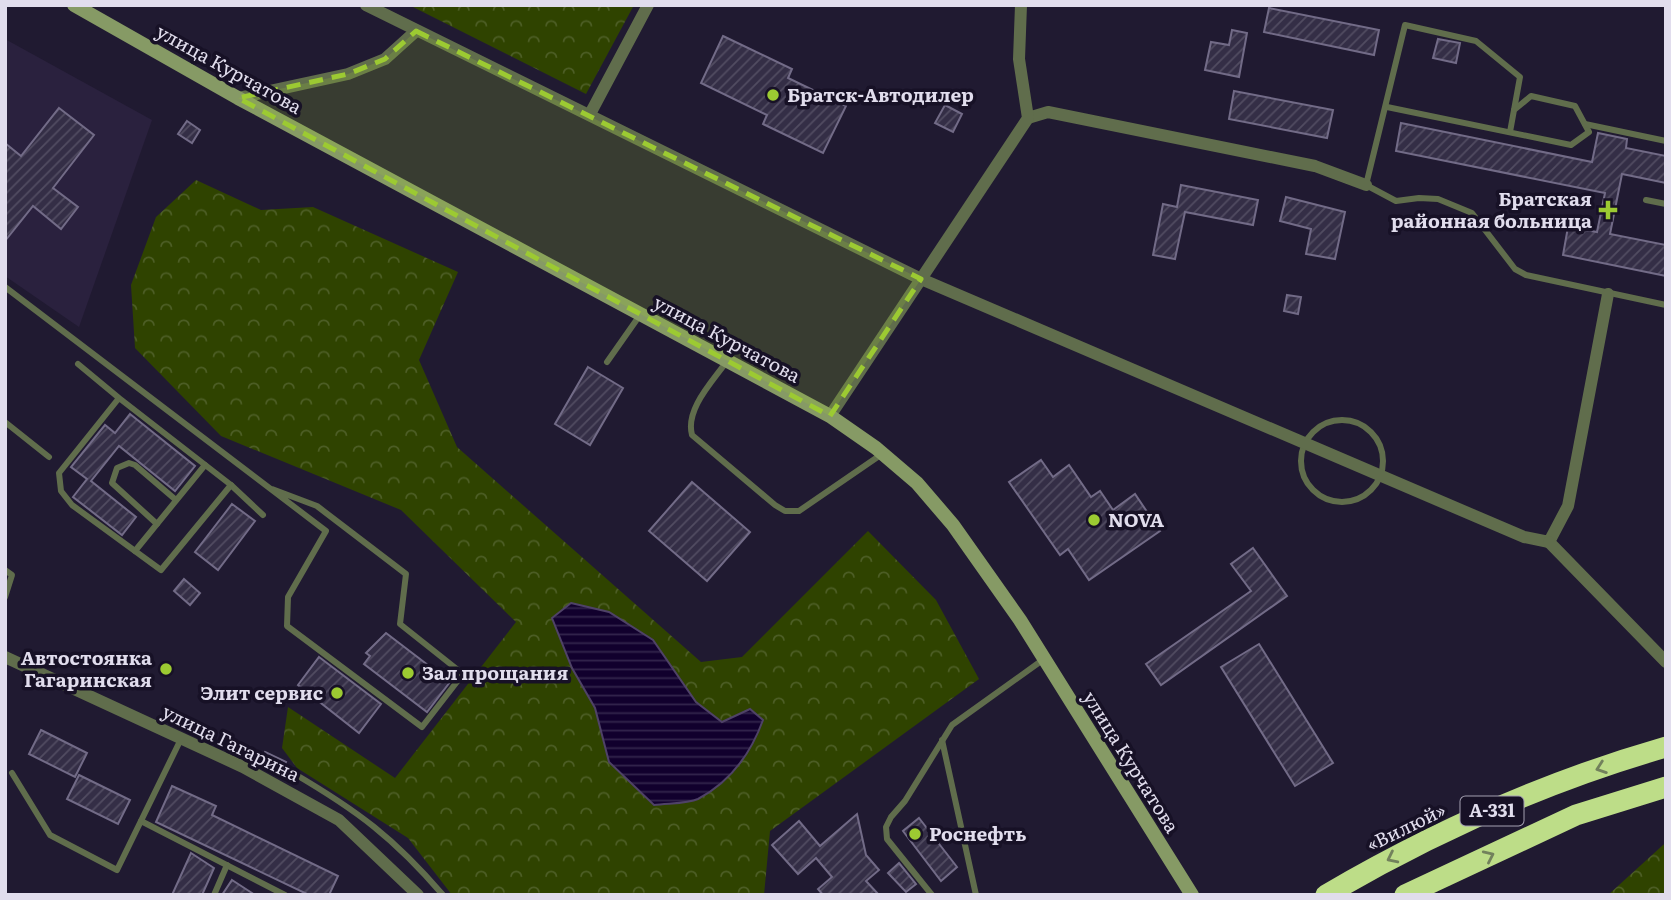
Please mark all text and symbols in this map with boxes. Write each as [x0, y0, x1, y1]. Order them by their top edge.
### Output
street label: улица Курчатова [151, 16, 308, 120]
place label: Братск-Автодилер [787, 80, 974, 108]
marker: Братск-Автодилер [765, 87, 781, 103]
place label: Братская районная больница [1391, 184, 1592, 234]
marker: Братская районная больница [1598, 200, 1618, 220]
street label: улица Курчатова [649, 288, 807, 389]
place label: NOVA [1108, 505, 1165, 533]
marker: NOVA [1086, 512, 1102, 528]
place label: Автостоянка Гагаринская [21, 643, 152, 693]
place label: Зал прощания [422, 658, 568, 686]
marker: Автостоянка Гагаринская [158, 661, 174, 677]
marker: Зал прощания [400, 665, 416, 681]
place label: Элит сервис [200, 678, 323, 706]
marker: Элит сервис [329, 685, 345, 701]
street label: улица Курчатова [1077, 685, 1187, 839]
street label: улица Гагарина [158, 697, 306, 788]
one-way arrow [1595, 760, 1607, 774]
street label: «Вилюй» [1361, 795, 1450, 857]
road number: А-331 [1460, 796, 1524, 826]
place label: Роснефть [929, 819, 1027, 847]
marker: Роснефть [907, 826, 923, 842]
one-way arrow [1387, 849, 1399, 863]
one-way arrow [1482, 850, 1494, 864]

